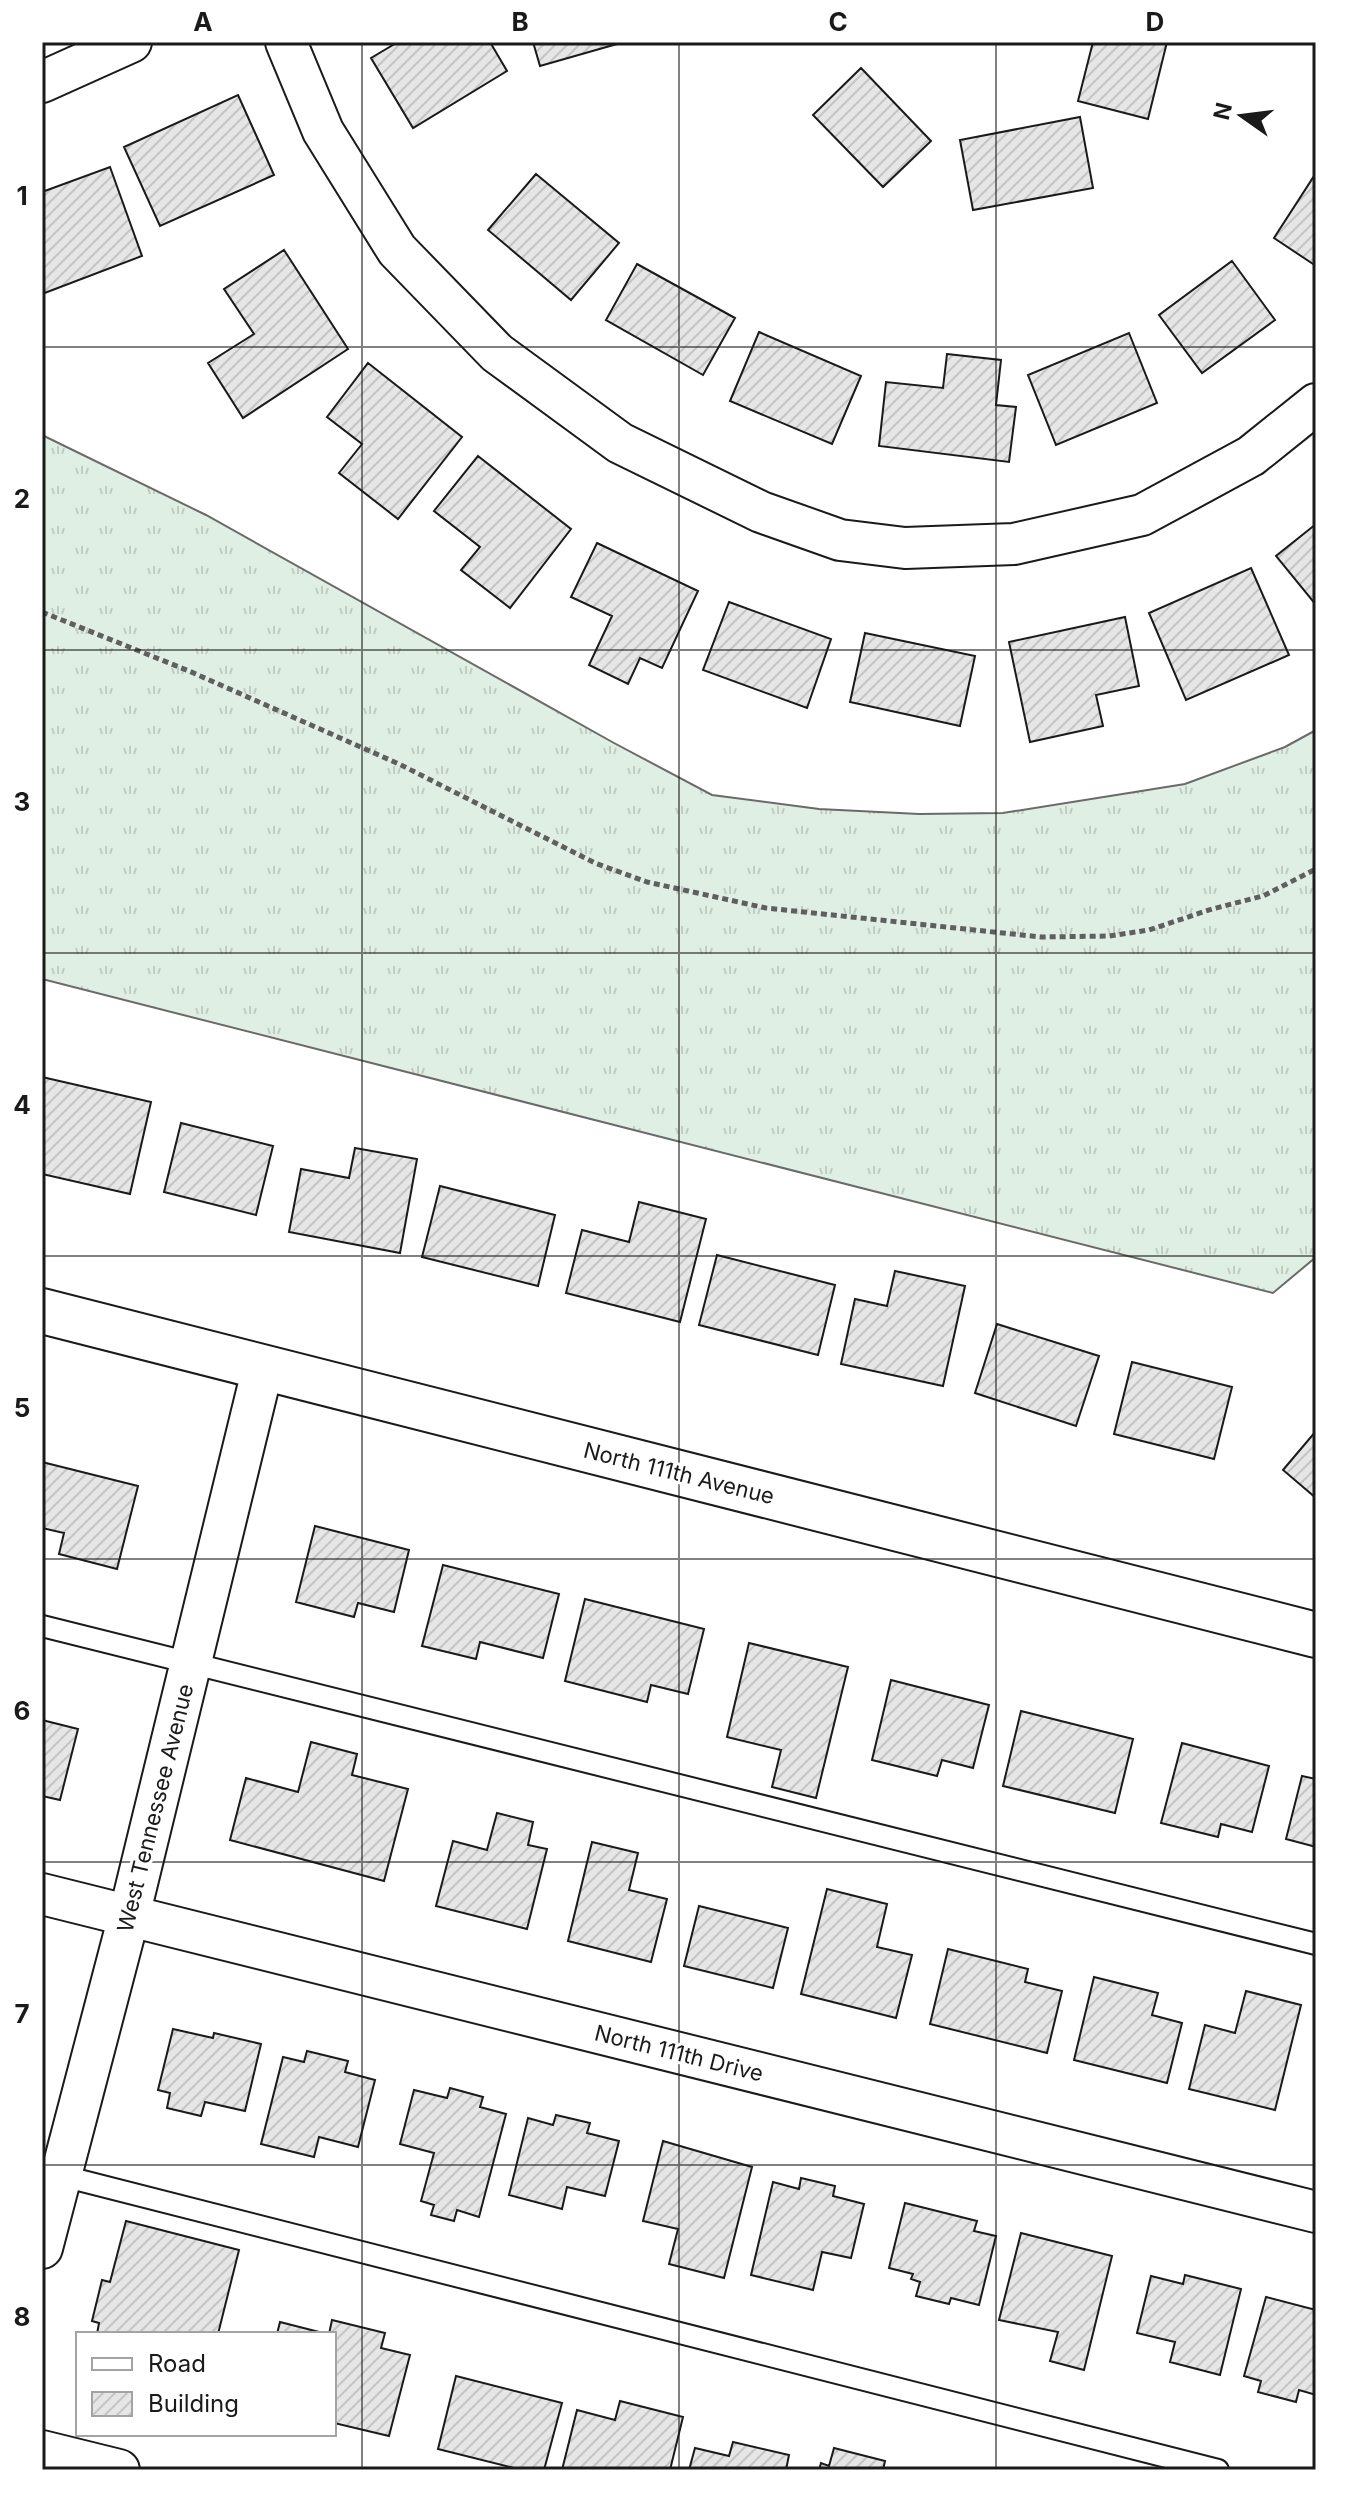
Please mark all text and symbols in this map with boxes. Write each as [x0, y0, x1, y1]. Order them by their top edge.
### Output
text: A [193, 6, 213, 37]
text: B [511, 6, 529, 37]
text: C [828, 6, 848, 37]
text: D [1146, 6, 1164, 37]
north arrow [1202, 76, 1282, 156]
text: N [1208, 100, 1237, 122]
text: 1 [16, 180, 28, 211]
text: 2 [14, 483, 30, 514]
text: 3 [14, 786, 30, 817]
text: 4 [13, 1089, 31, 1120]
text: 5 [14, 1392, 30, 1423]
street label: North 111th Avenue [581, 1437, 777, 1509]
street label: West Tennessee Avenue [112, 1681, 198, 1935]
text: 6 [14, 1695, 30, 1726]
text: 7 [14, 1998, 30, 2029]
street label: North 111th Drive [592, 2019, 766, 2087]
text: 8 [14, 2301, 30, 2332]
legend [76, 2332, 336, 2436]
text: Road [148, 2349, 206, 2378]
text: Building [148, 2389, 239, 2418]

